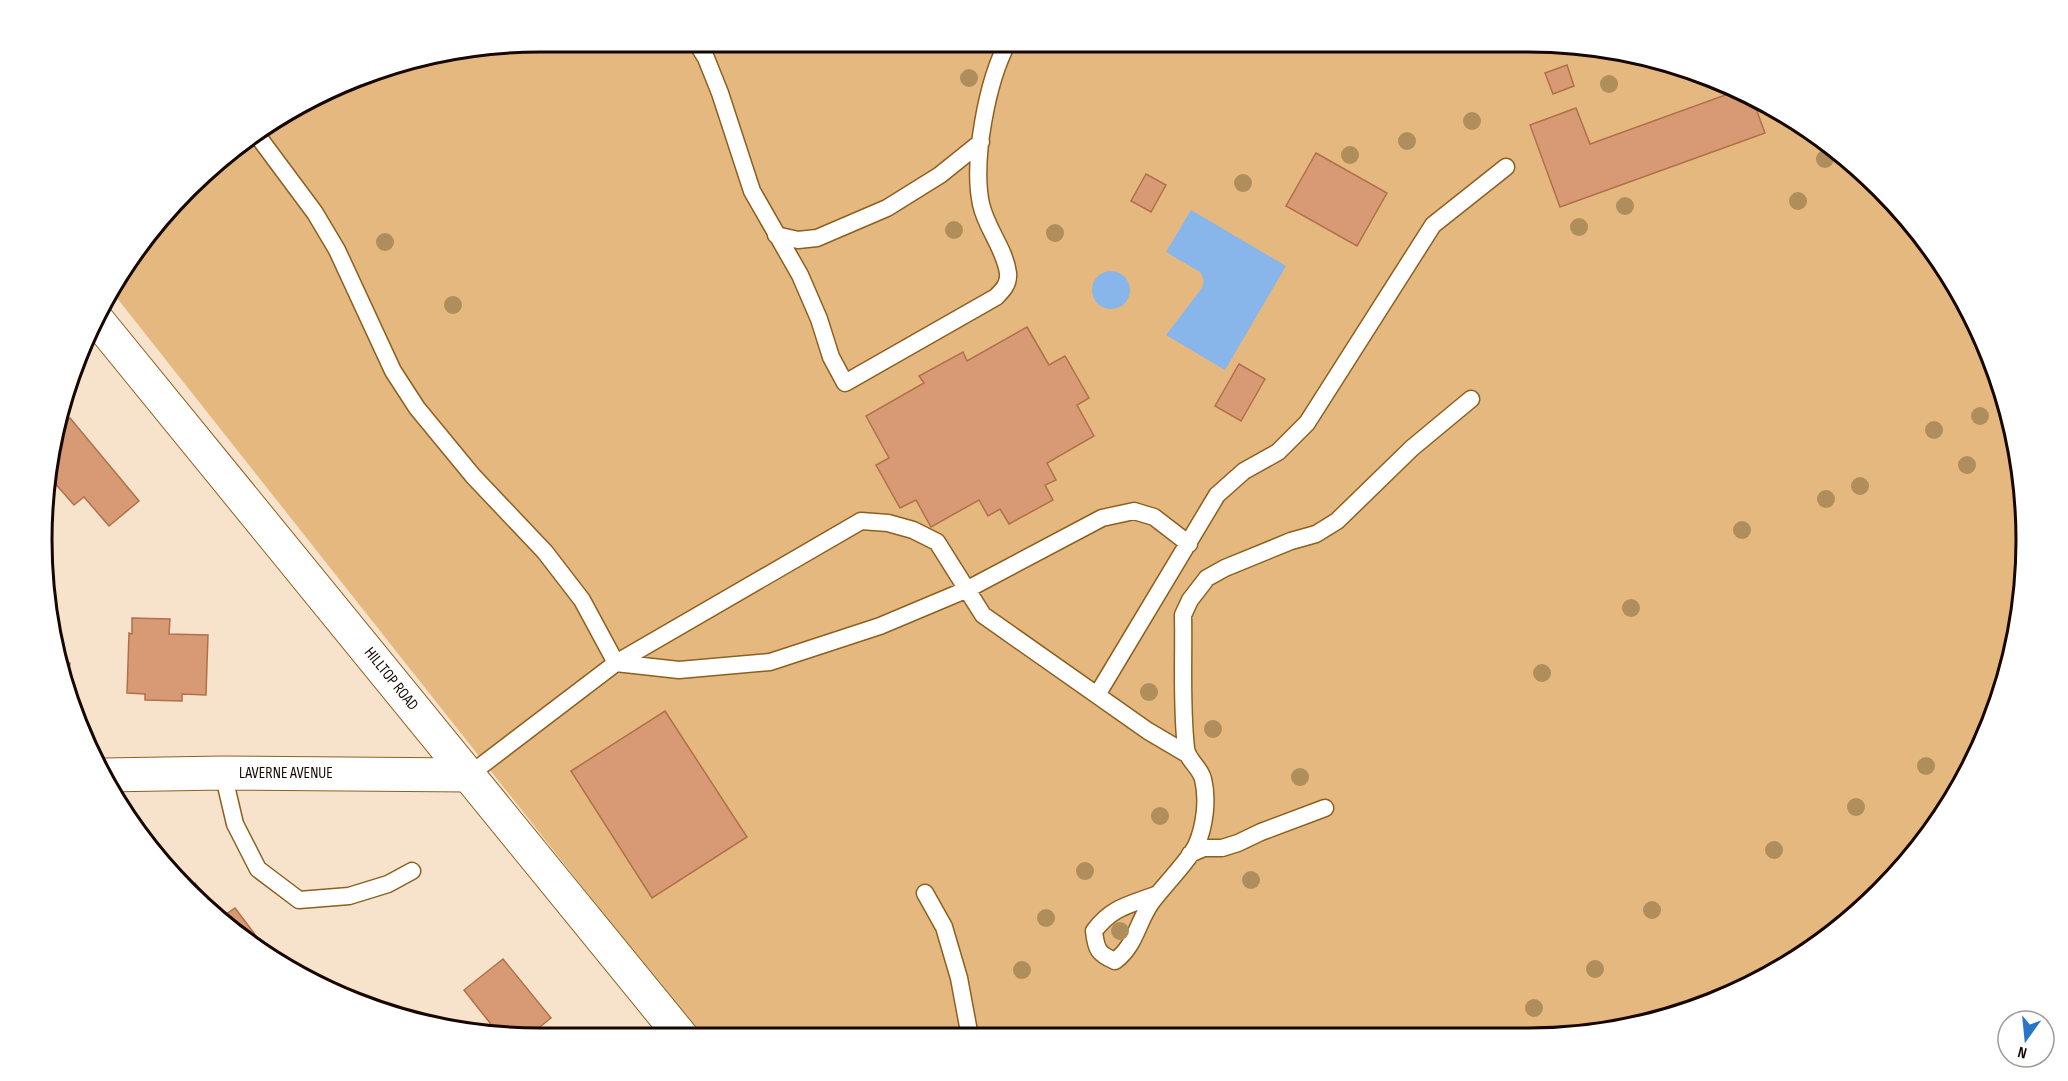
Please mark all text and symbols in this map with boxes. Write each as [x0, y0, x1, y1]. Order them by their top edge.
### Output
street label: HILLTOP ROAD [360, 644, 422, 714]
street label: LAVERNE AVENUE [239, 764, 333, 783]
north arrow [1996, 1009, 2056, 1069]
text: N [2016, 1042, 2029, 1062]

